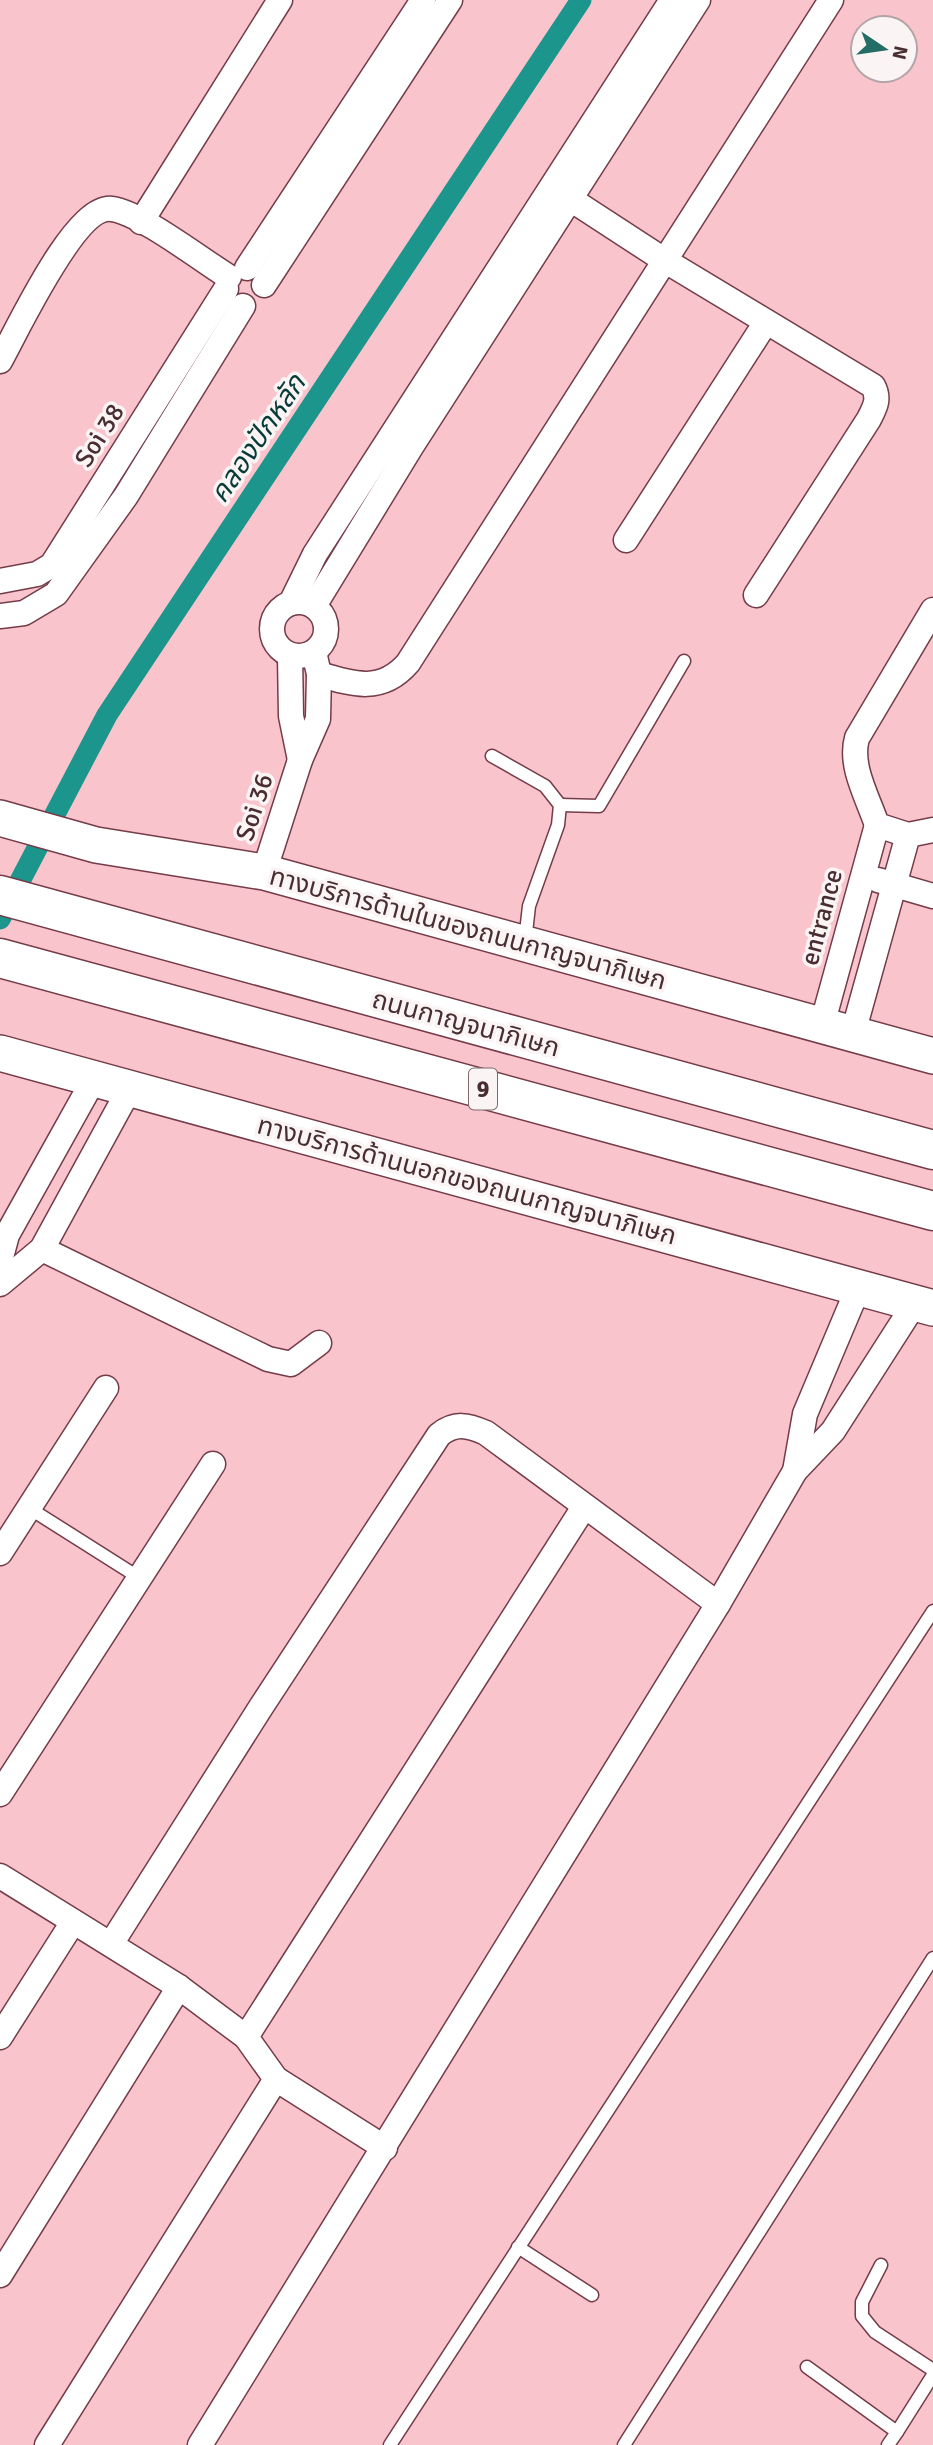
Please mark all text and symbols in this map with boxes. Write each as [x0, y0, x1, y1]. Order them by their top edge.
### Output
north arrow [849, 14, 919, 84]
text: N [886, 43, 913, 62]
water label: คลองปักหลัก [203, 367, 314, 509]
street label: Soi 38 [68, 398, 132, 473]
street label: Soi 36 [229, 770, 281, 845]
street label: ทางบริการด้านในของถนนกาญจนาภิเษก [266, 861, 670, 997]
street label: entrance [794, 866, 850, 969]
street label: ถนนกาญจนาภิเษก [368, 984, 563, 1064]
road number: 9 [469, 1069, 497, 1110]
street label: ทางบริการด้านนอกของถนนกาญจนาภิเษก [254, 1110, 680, 1252]

